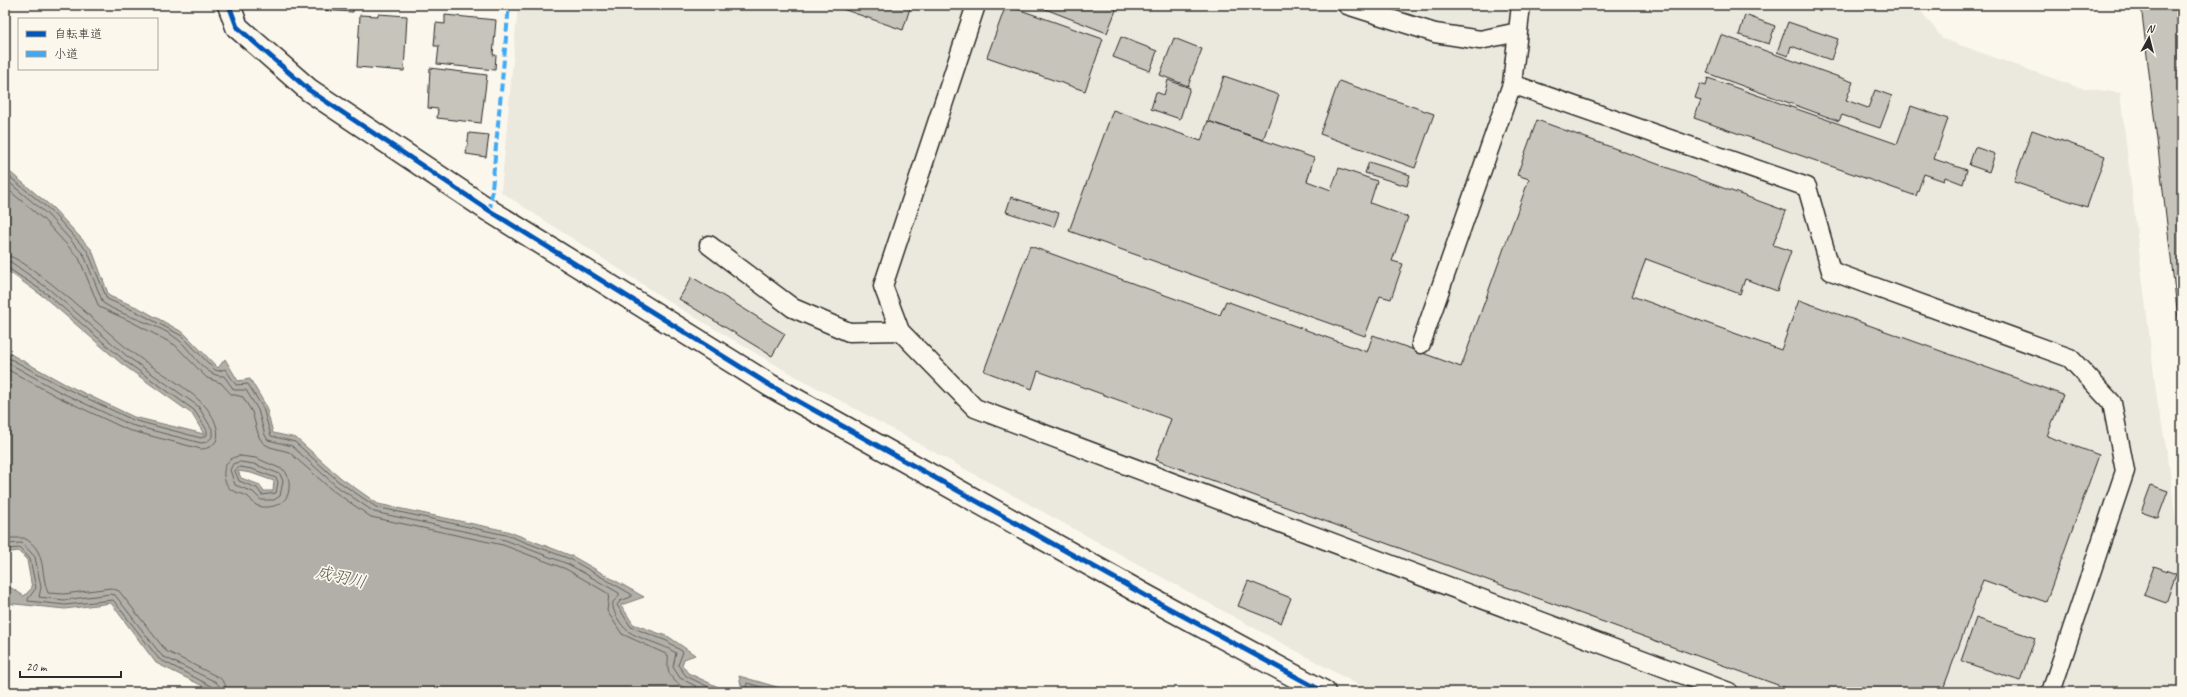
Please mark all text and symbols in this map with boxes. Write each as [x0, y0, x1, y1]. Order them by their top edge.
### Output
legend [18, 18, 158, 70]
north arrow [2129, 18, 2169, 58]
text: N [2146, 21, 2157, 36]
text: 自転車道 [54, 26, 102, 42]
text: 小道 [54, 46, 78, 62]
water label: 成羽川 [314, 561, 368, 593]
scale bar [20, 653, 121, 679]
text: 20 m [26, 659, 48, 675]

